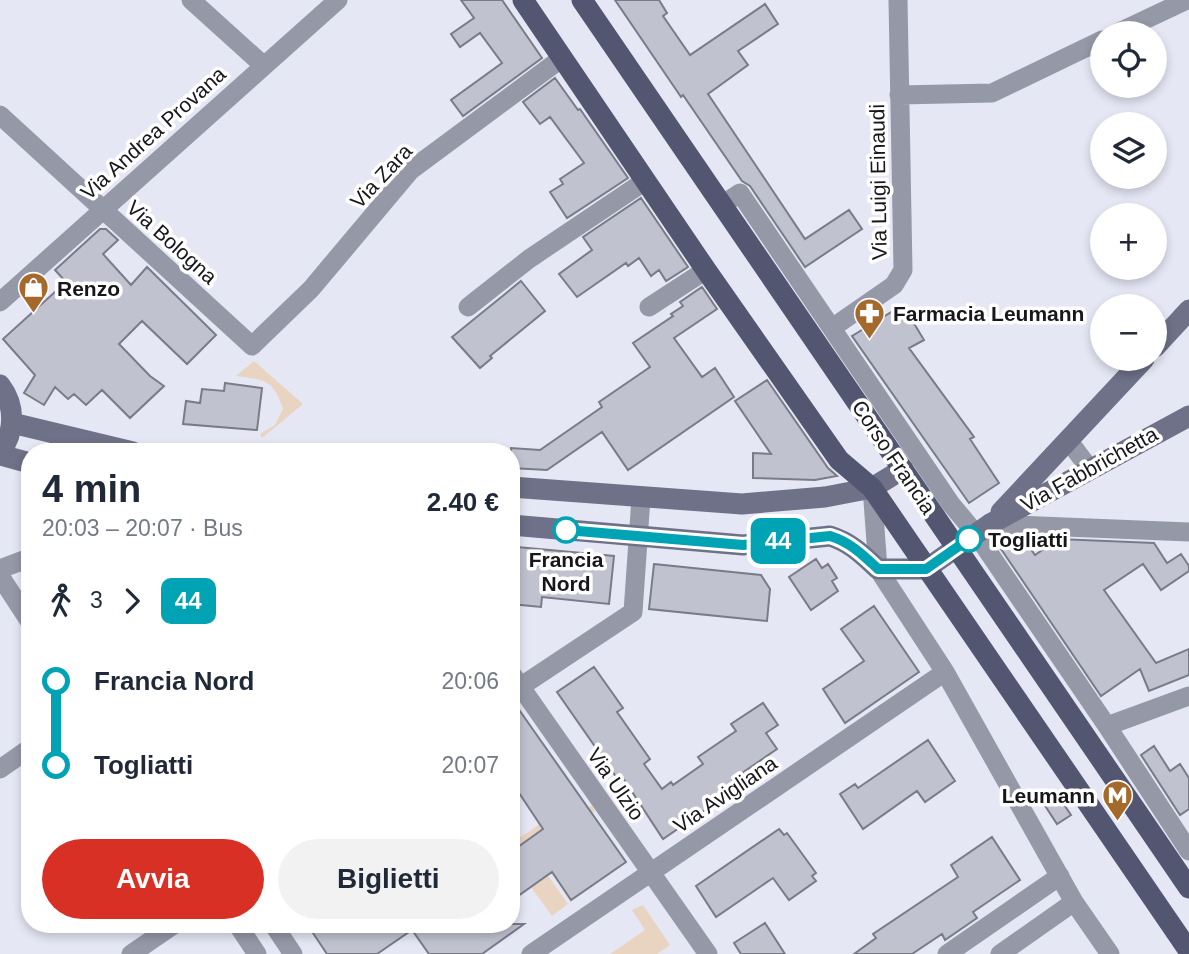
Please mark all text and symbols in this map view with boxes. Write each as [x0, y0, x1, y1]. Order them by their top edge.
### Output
map controls [1090, 21, 1167, 371]
button: locate [1090, 21, 1167, 98]
street label: Via Andrea Provana [76, 62, 230, 204]
street label: Via Luigi Einaudi [865, 104, 891, 260]
button: layers [1090, 112, 1167, 189]
street label: Via Zara [346, 139, 417, 213]
street label: Via Bologna [122, 196, 222, 289]
button: + [1090, 203, 1167, 280]
shop icon: Renzo [17, 271, 51, 315]
place label: Renzo [57, 277, 120, 300]
button: − [1090, 294, 1167, 371]
pharmacy icon: Farmacia Leumann [853, 296, 887, 340]
place label: Farmacia Leumann [893, 302, 1084, 325]
street label: Corso Francia [848, 396, 941, 518]
street label: Via Fabbrichetta [1017, 422, 1162, 516]
text: 4 min [42, 468, 141, 510]
text: 2.40 € [427, 487, 499, 517]
text: 20:03 – 20:07 · Bus [42, 515, 243, 541]
marker: Francia Nord [553, 517, 579, 543]
line badge: 44 [746, 518, 810, 564]
marker: Togliatti [956, 526, 982, 552]
text: 44 [765, 527, 791, 554]
place label: Togliatti [988, 528, 1068, 551]
place label: Francia Nord [529, 548, 604, 595]
icon: walk [42, 582, 80, 620]
icon: forward [113, 582, 151, 620]
text: 3 [90, 587, 103, 613]
text: 44 [175, 587, 202, 614]
text: Francia Nord [94, 666, 254, 696]
text: 20:06 [441, 668, 499, 694]
street label: Via Ulzio [583, 744, 649, 824]
text: Togliatti [94, 750, 193, 780]
street label: Via Avigliana [669, 751, 781, 837]
text: 20:07 [441, 752, 499, 778]
metro station icon: Leumann [1101, 778, 1135, 822]
place label: Leumann [1002, 784, 1095, 807]
button: Avvia [42, 839, 264, 919]
button: Biglietti [278, 839, 499, 919]

